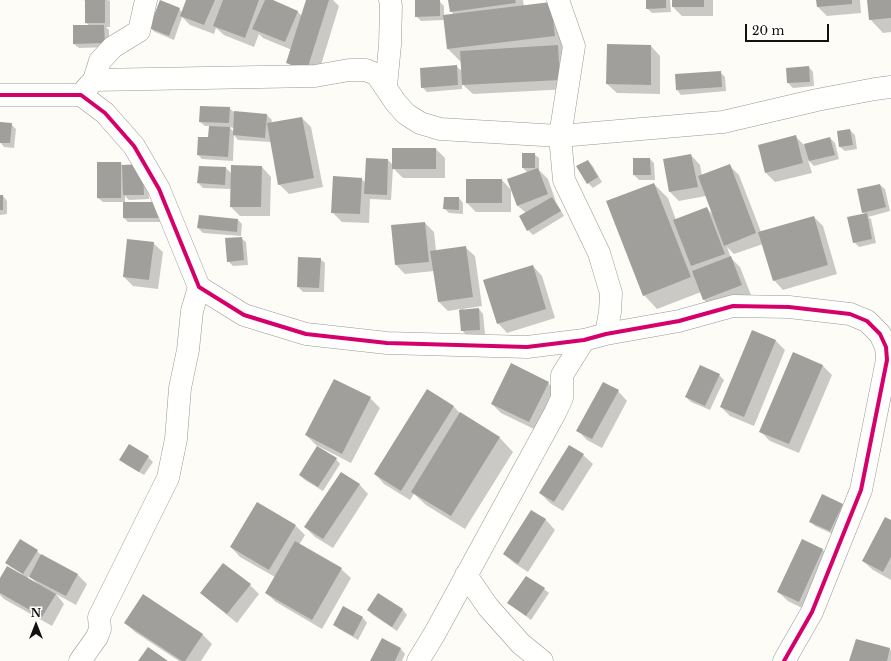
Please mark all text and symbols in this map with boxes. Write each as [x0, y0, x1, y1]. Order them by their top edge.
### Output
scale bar [747, 16, 831, 42]
text: 20 m [752, 23, 784, 38]
north arrow [16, 605, 56, 645]
text: N [31, 606, 41, 620]

